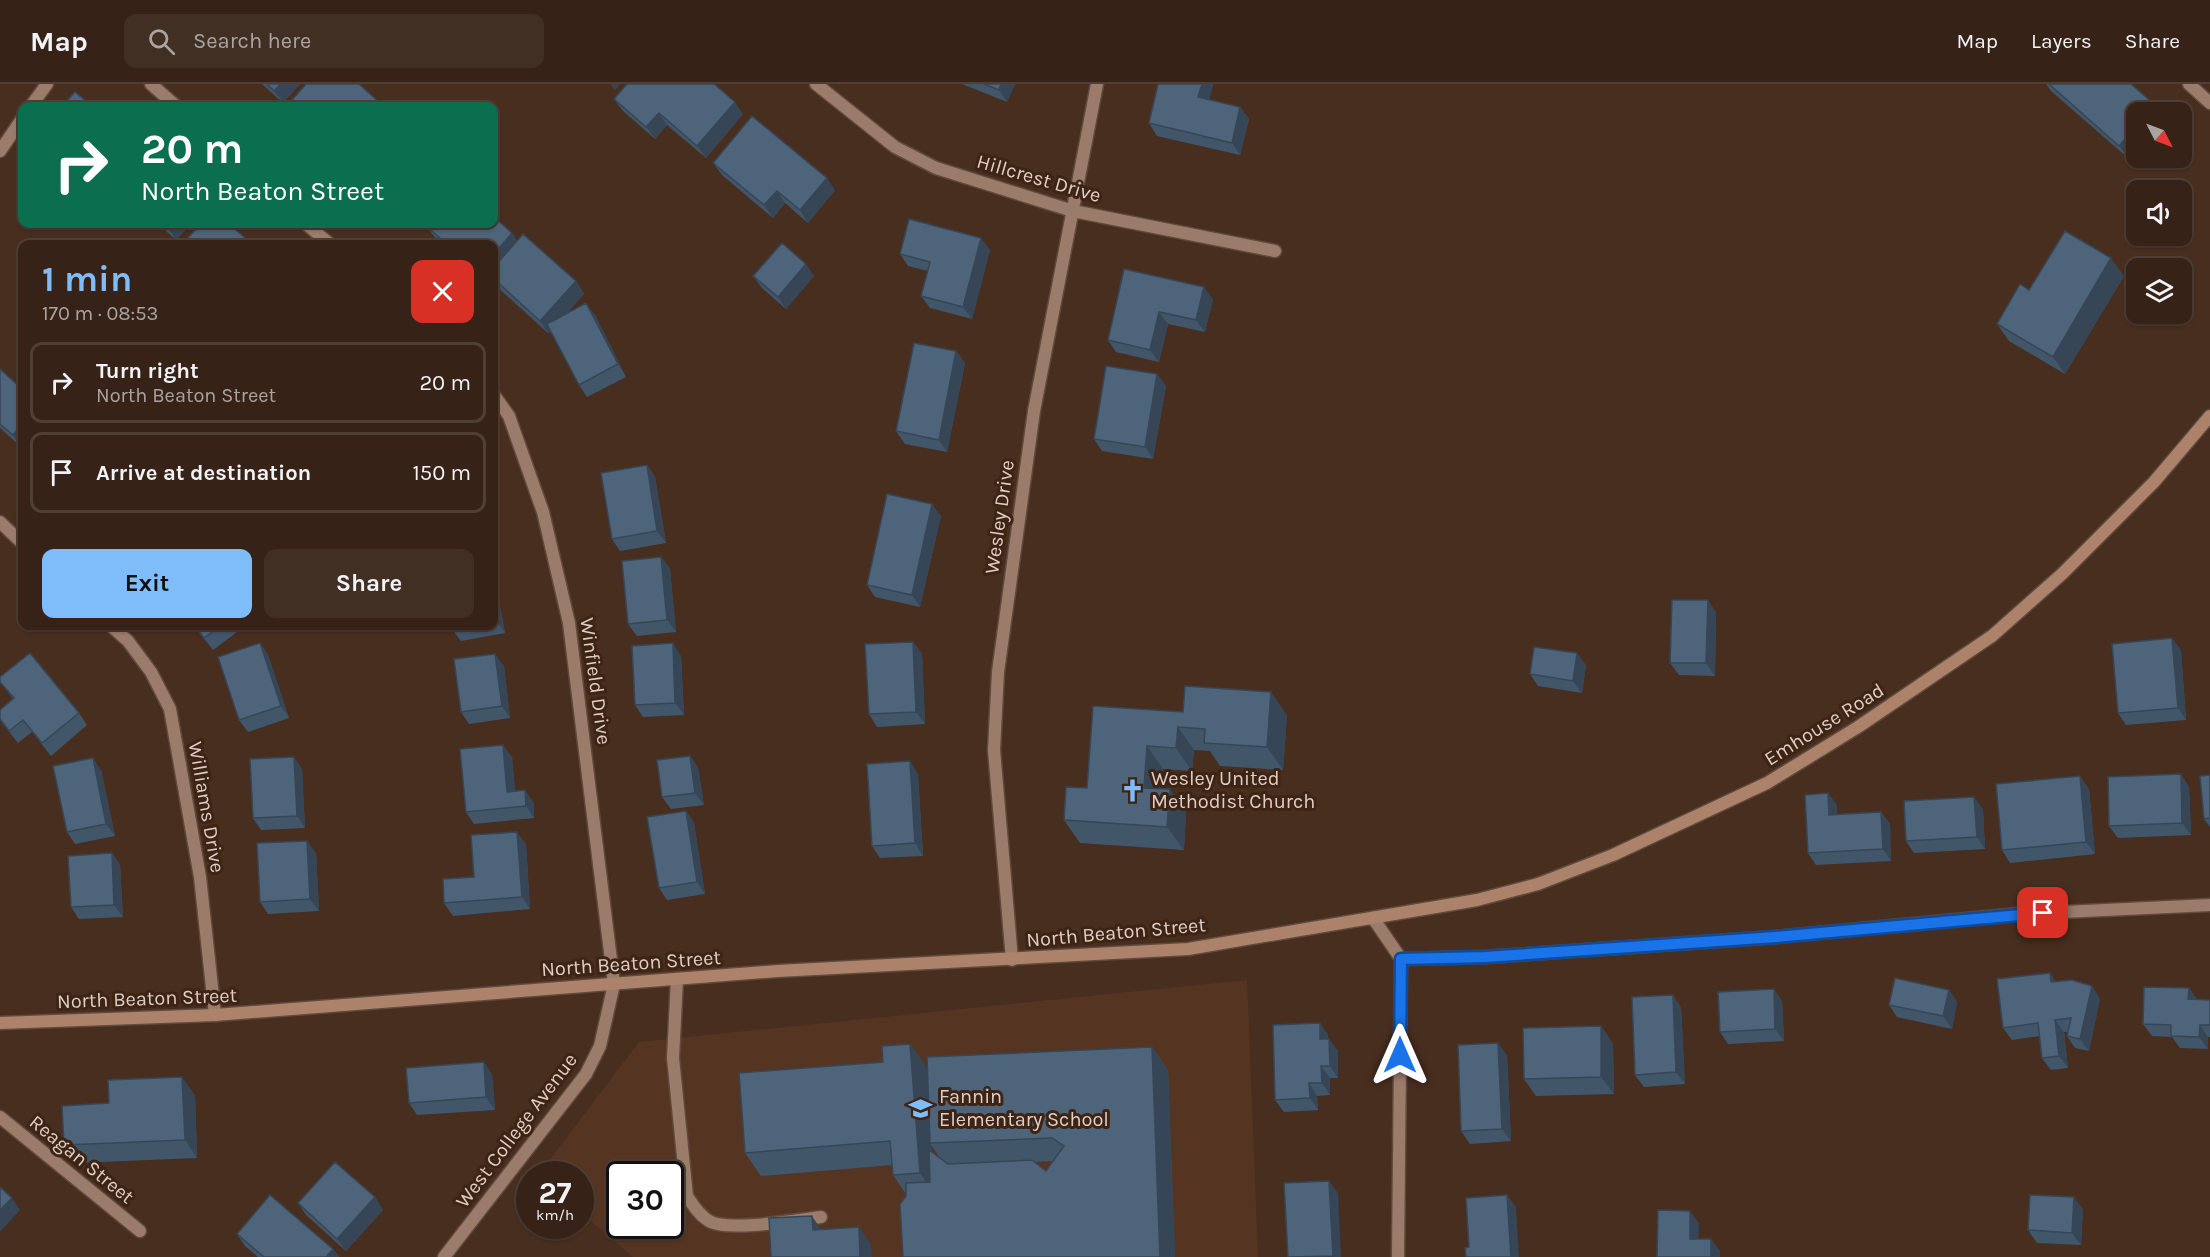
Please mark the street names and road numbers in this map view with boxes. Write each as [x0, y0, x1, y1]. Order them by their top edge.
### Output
street label: Hillcrest Drive [974, 150, 1103, 207]
street label: Wesley Drive [980, 459, 1019, 575]
street label: Winfield Drive [575, 616, 616, 746]
street label: Emhouse Road [1760, 678, 1888, 770]
street label: Williams Drive [184, 740, 229, 874]
street label: North Beaton Street [1025, 913, 1207, 952]
street label: North Beaton Street [540, 946, 722, 981]
street label: North Beaton Street [57, 984, 238, 1013]
street label: West College Avenue [451, 1049, 582, 1212]
street label: Reagan Street [25, 1110, 139, 1209]

